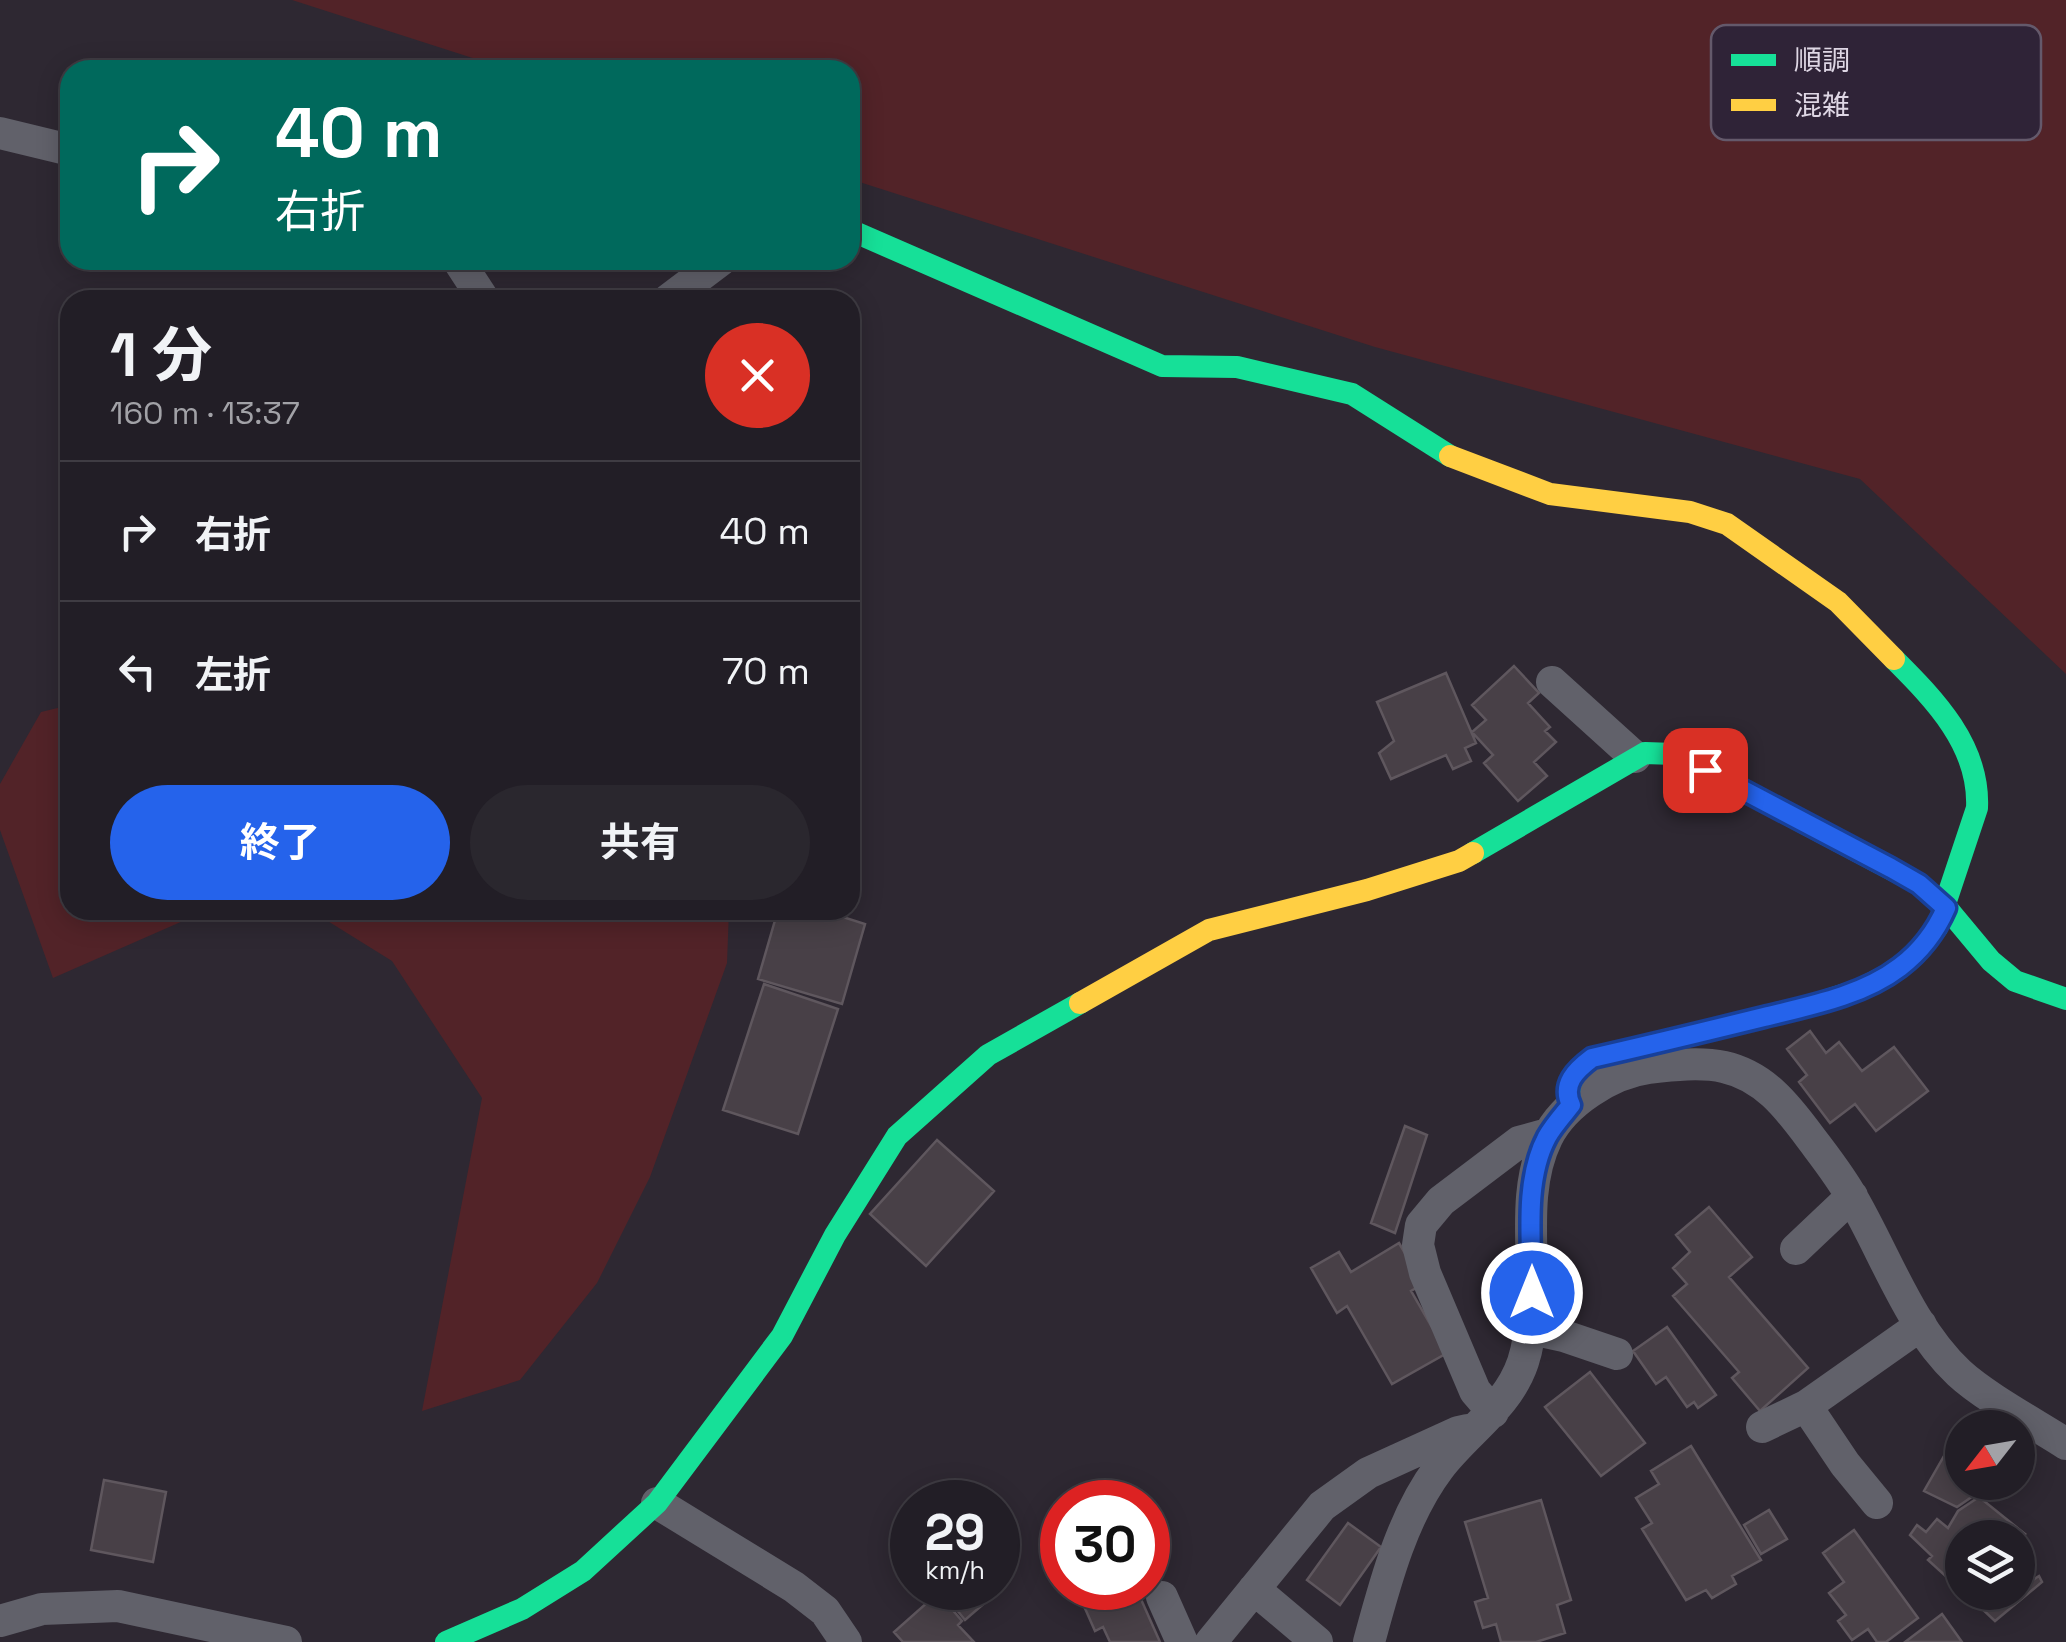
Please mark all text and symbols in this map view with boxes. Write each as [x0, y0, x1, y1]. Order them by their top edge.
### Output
legend [1711, 25, 2041, 140]
text: 順調 [1794, 42, 1850, 78]
text: 混雑 [1794, 87, 1850, 123]
text: 40 m [275, 88, 442, 177]
icon: right [110, 100, 240, 230]
text: 右折 [275, 183, 365, 240]
text: 1 分 [110, 317, 212, 394]
button: close [705, 323, 810, 428]
text: 160 m · 13:37 [110, 393, 300, 433]
icon: right [110, 504, 165, 559]
text: 40 m [719, 507, 810, 555]
text: 右折 [195, 511, 271, 559]
icon: left [110, 644, 165, 699]
text: 70 m [722, 647, 810, 695]
text: 左折 [195, 651, 271, 699]
pin [1663, 728, 1748, 813]
icon: arrive [1678, 743, 1733, 798]
button: 終了 [110, 785, 450, 900]
button: 共有 [470, 785, 810, 900]
position arrow [1480, 1241, 1584, 1345]
north arrow [1945, 1410, 2035, 1500]
map controls [1945, 1410, 2035, 1610]
speed limit sign: 30 [1040, 1480, 1170, 1610]
text: 29 [925, 1501, 985, 1565]
button: layers [1945, 1520, 2035, 1610]
text: km/h [925, 1554, 985, 1586]

